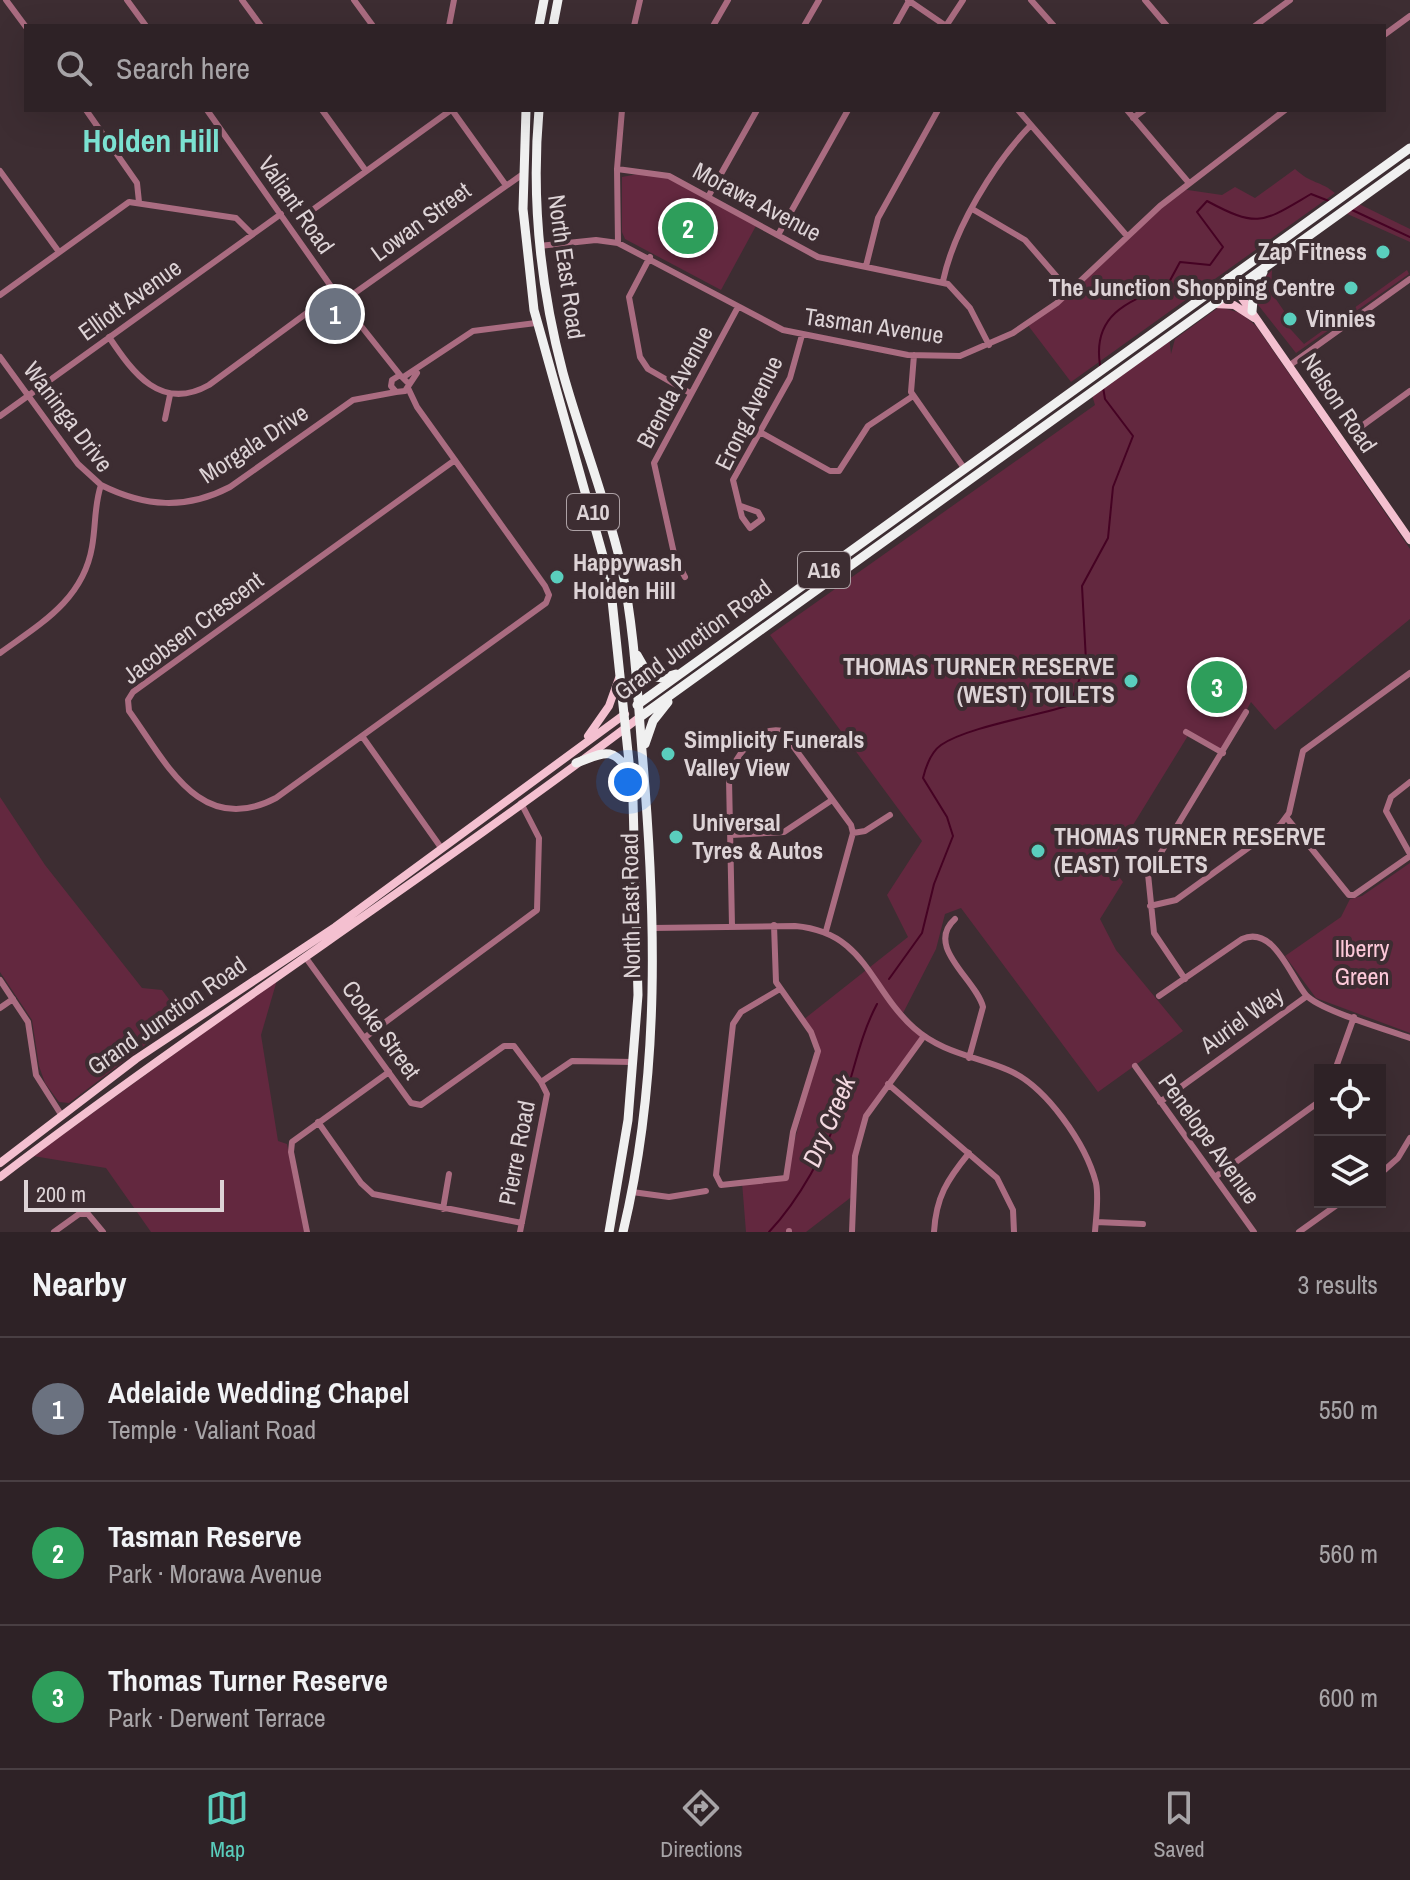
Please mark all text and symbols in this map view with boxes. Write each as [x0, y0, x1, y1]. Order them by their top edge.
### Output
search box [24, 24, 1386, 112]
icon: search [52, 46, 96, 90]
text: Search here [116, 48, 250, 88]
district label: Holden Hill [82, 119, 220, 162]
street label: Valiant Road [251, 149, 342, 260]
street label: Morawa Avenue [688, 154, 827, 248]
street label: Lowan Street [364, 174, 477, 268]
street label: North East Road [541, 193, 593, 341]
pin: 2 [662, 198, 714, 258]
place label: Zap Fitness [1258, 235, 1367, 267]
marker: Zap Fitness [1374, 243, 1392, 261]
street label: Elliott Avenue [71, 251, 187, 347]
place label: The Junction Shopping Centre [1049, 271, 1335, 303]
marker: The Junction Shopping Centre [1342, 279, 1360, 297]
pin: 1 [309, 284, 361, 344]
street label: Tasman Avenue [803, 299, 946, 351]
place label: Vinnies [1306, 302, 1376, 334]
marker: Vinnies [1281, 310, 1299, 328]
street label: Brenda Avenue [628, 320, 720, 453]
street label: Nelson Road [1295, 346, 1385, 459]
street label: Erong Avenue [707, 350, 790, 475]
street label: Waninga Drive [17, 355, 121, 478]
street label: Morgala Drive [193, 396, 314, 490]
road number: A10 [567, 494, 619, 530]
place label: Happywash Holden Hill [573, 546, 682, 606]
road number: A16 [798, 552, 850, 588]
street label: Jacobsen Crescent [115, 563, 270, 691]
marker: Happywash Holden Hill [548, 568, 566, 586]
street label: Grand Junction Road [607, 571, 777, 707]
place label: THOMAS TURNER RESERVE (WEST) TOILETS [843, 650, 1115, 710]
pin: 3 [1191, 657, 1243, 717]
marker: THOMAS TURNER RESERVE (WEST) TOILETS [1122, 672, 1140, 690]
place label: Simplicity Funerals Valley View [684, 723, 865, 783]
marker: Simplicity Funerals Valley View [659, 745, 677, 763]
your location [608, 762, 648, 802]
place label: Universal Tyres & Autos [692, 806, 823, 866]
place label: THOMAS TURNER RESERVE (EAST) TOILETS [1054, 820, 1326, 880]
marker: Universal Tyres & Autos [667, 828, 685, 846]
street label: North East Road [613, 833, 647, 979]
marker: THOMAS TURNER RESERVE (EAST) TOILETS [1029, 842, 1047, 860]
park label: Ilberry Green [1335, 932, 1389, 992]
street label: Grand Junction Road [81, 948, 252, 1082]
street label: Cooke Street [335, 974, 429, 1086]
street label: Auriel Way [1193, 978, 1290, 1061]
map controls [1314, 1064, 1386, 1208]
button: locate [1314, 1064, 1386, 1136]
street label: Penelope Avenue [1152, 1067, 1268, 1210]
water label: Dry Creek [794, 1069, 864, 1172]
street label: Pierre Road [490, 1098, 542, 1208]
button: layers [1314, 1136, 1386, 1208]
scale bar [24, 1176, 224, 1212]
text: 200 m [36, 1179, 86, 1209]
text: Nearby [32, 1261, 127, 1307]
text: 3 results [1297, 1267, 1378, 1302]
text: Adelaide Wedding Chapel [108, 1372, 410, 1412]
text: 1 [52, 1392, 64, 1427]
text: 550 m [1319, 1392, 1378, 1427]
text: Temple · Valiant Road [108, 1412, 316, 1447]
text: Tasman Reserve [108, 1516, 302, 1556]
text: 2 [52, 1536, 64, 1571]
text: 560 m [1319, 1536, 1378, 1571]
text: Park · Morawa Avenue [108, 1556, 322, 1591]
text: Thomas Turner Reserve [108, 1660, 388, 1700]
text: 3 [52, 1680, 64, 1715]
text: 600 m [1319, 1680, 1378, 1715]
text: Park · Derwent Terrace [108, 1700, 326, 1735]
tab: Map [205, 1786, 249, 1864]
tab: Directions [660, 1786, 743, 1864]
tab: Saved [1153, 1786, 1205, 1864]

